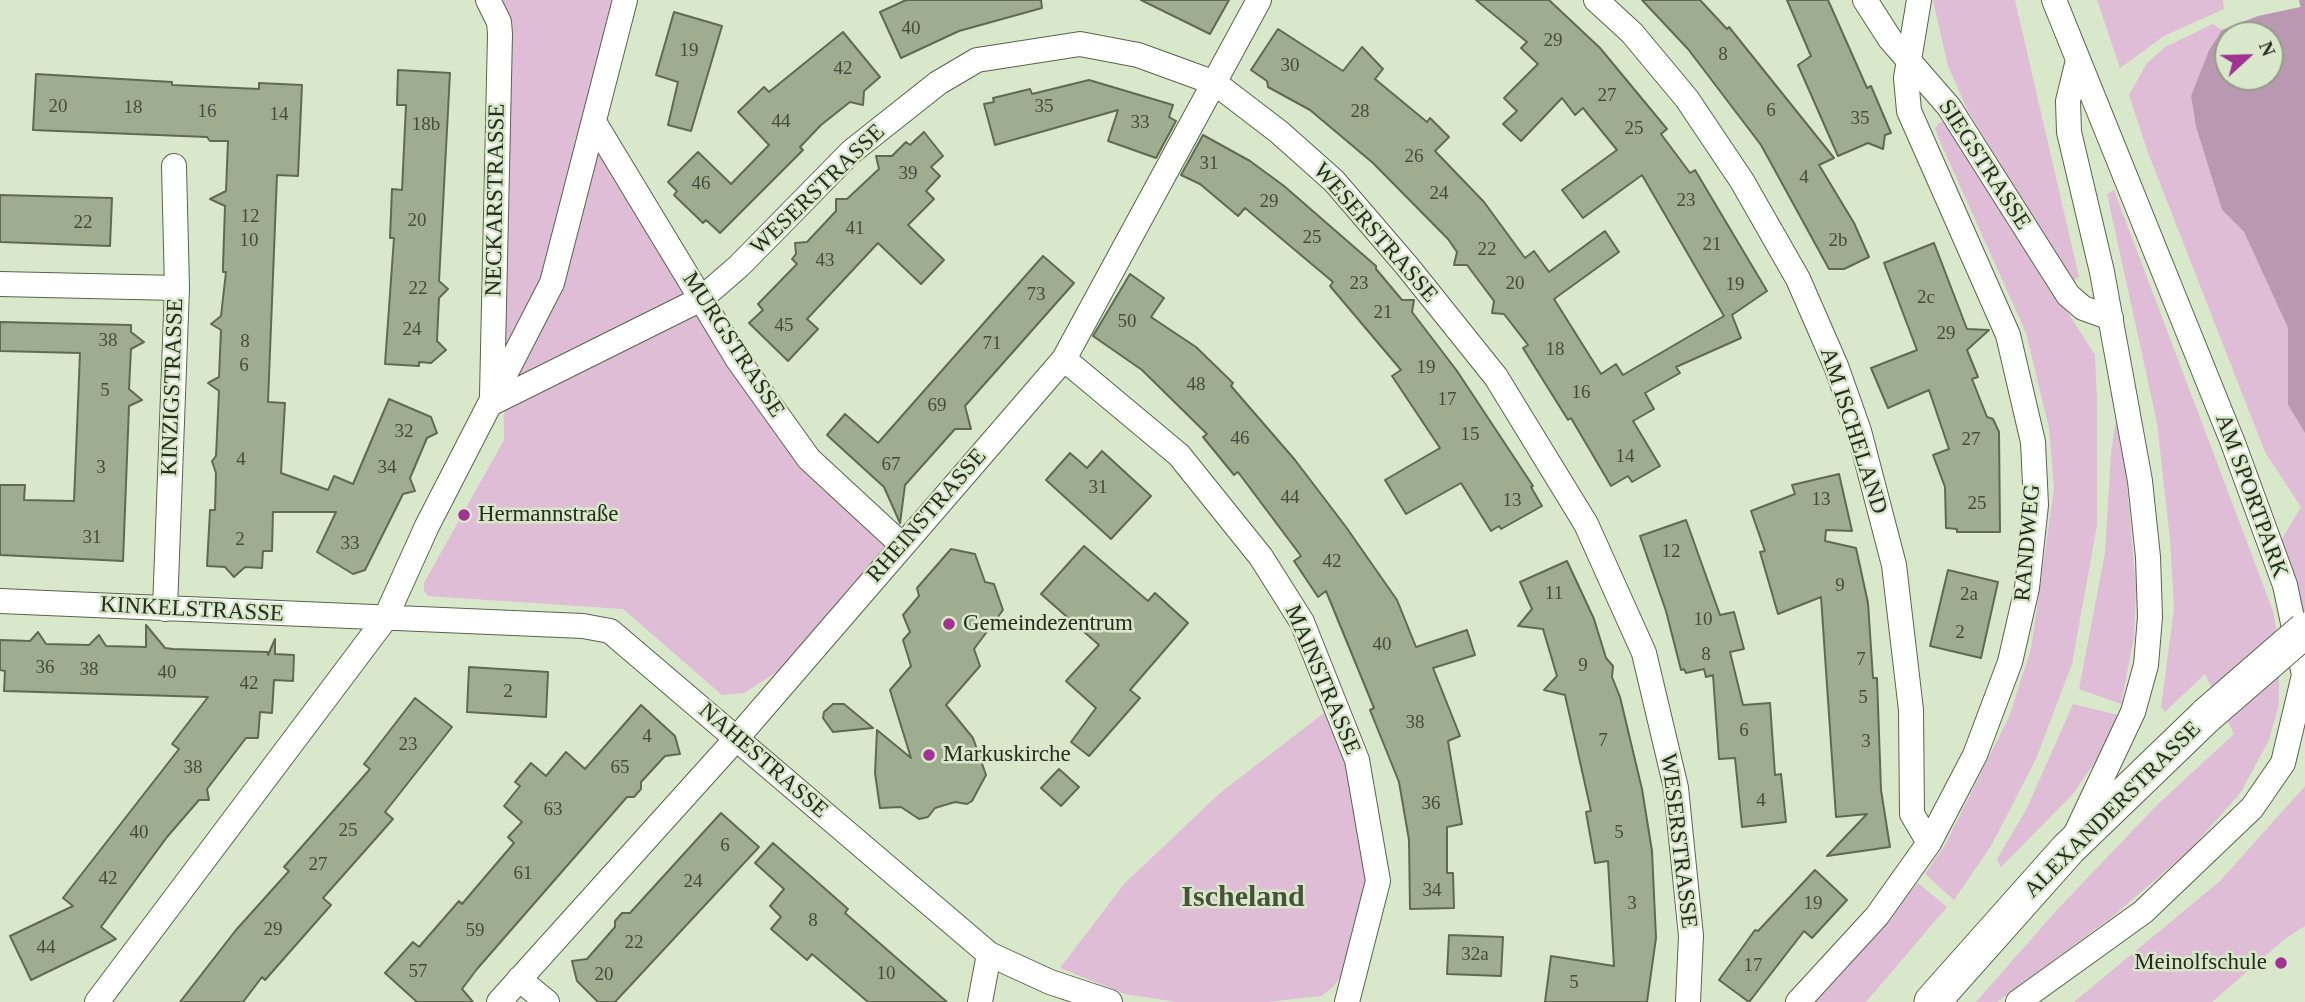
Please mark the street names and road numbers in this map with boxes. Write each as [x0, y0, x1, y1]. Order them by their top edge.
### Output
street label: SIEGSTRASSE [1932, 95, 2036, 235]
street label: NECKARSTRASSE [481, 103, 511, 297]
street label: WESERSTRASSE [745, 119, 891, 261]
street label: WESERSTRASSE [1307, 157, 1443, 309]
street label: MURGSTRASSE [676, 267, 790, 423]
street label: KINZIGSTRASSE [156, 298, 190, 476]
street label: AM ISCHELAND [1813, 344, 1893, 518]
street label: AM SPORTPARK [2209, 410, 2293, 582]
street label: RHEINSTRASSE [861, 443, 993, 589]
street label: RANDWEG [2009, 483, 2047, 603]
street label: KINKELSTRASSE [99, 591, 285, 629]
street label: MAINSTRASSE [1278, 601, 1366, 759]
street label: NAHESTRASSE [693, 697, 833, 825]
street label: ALEXANDERSTRASSE [2019, 716, 2207, 904]
street label: WESERSTRASSE [1654, 752, 1702, 930]

